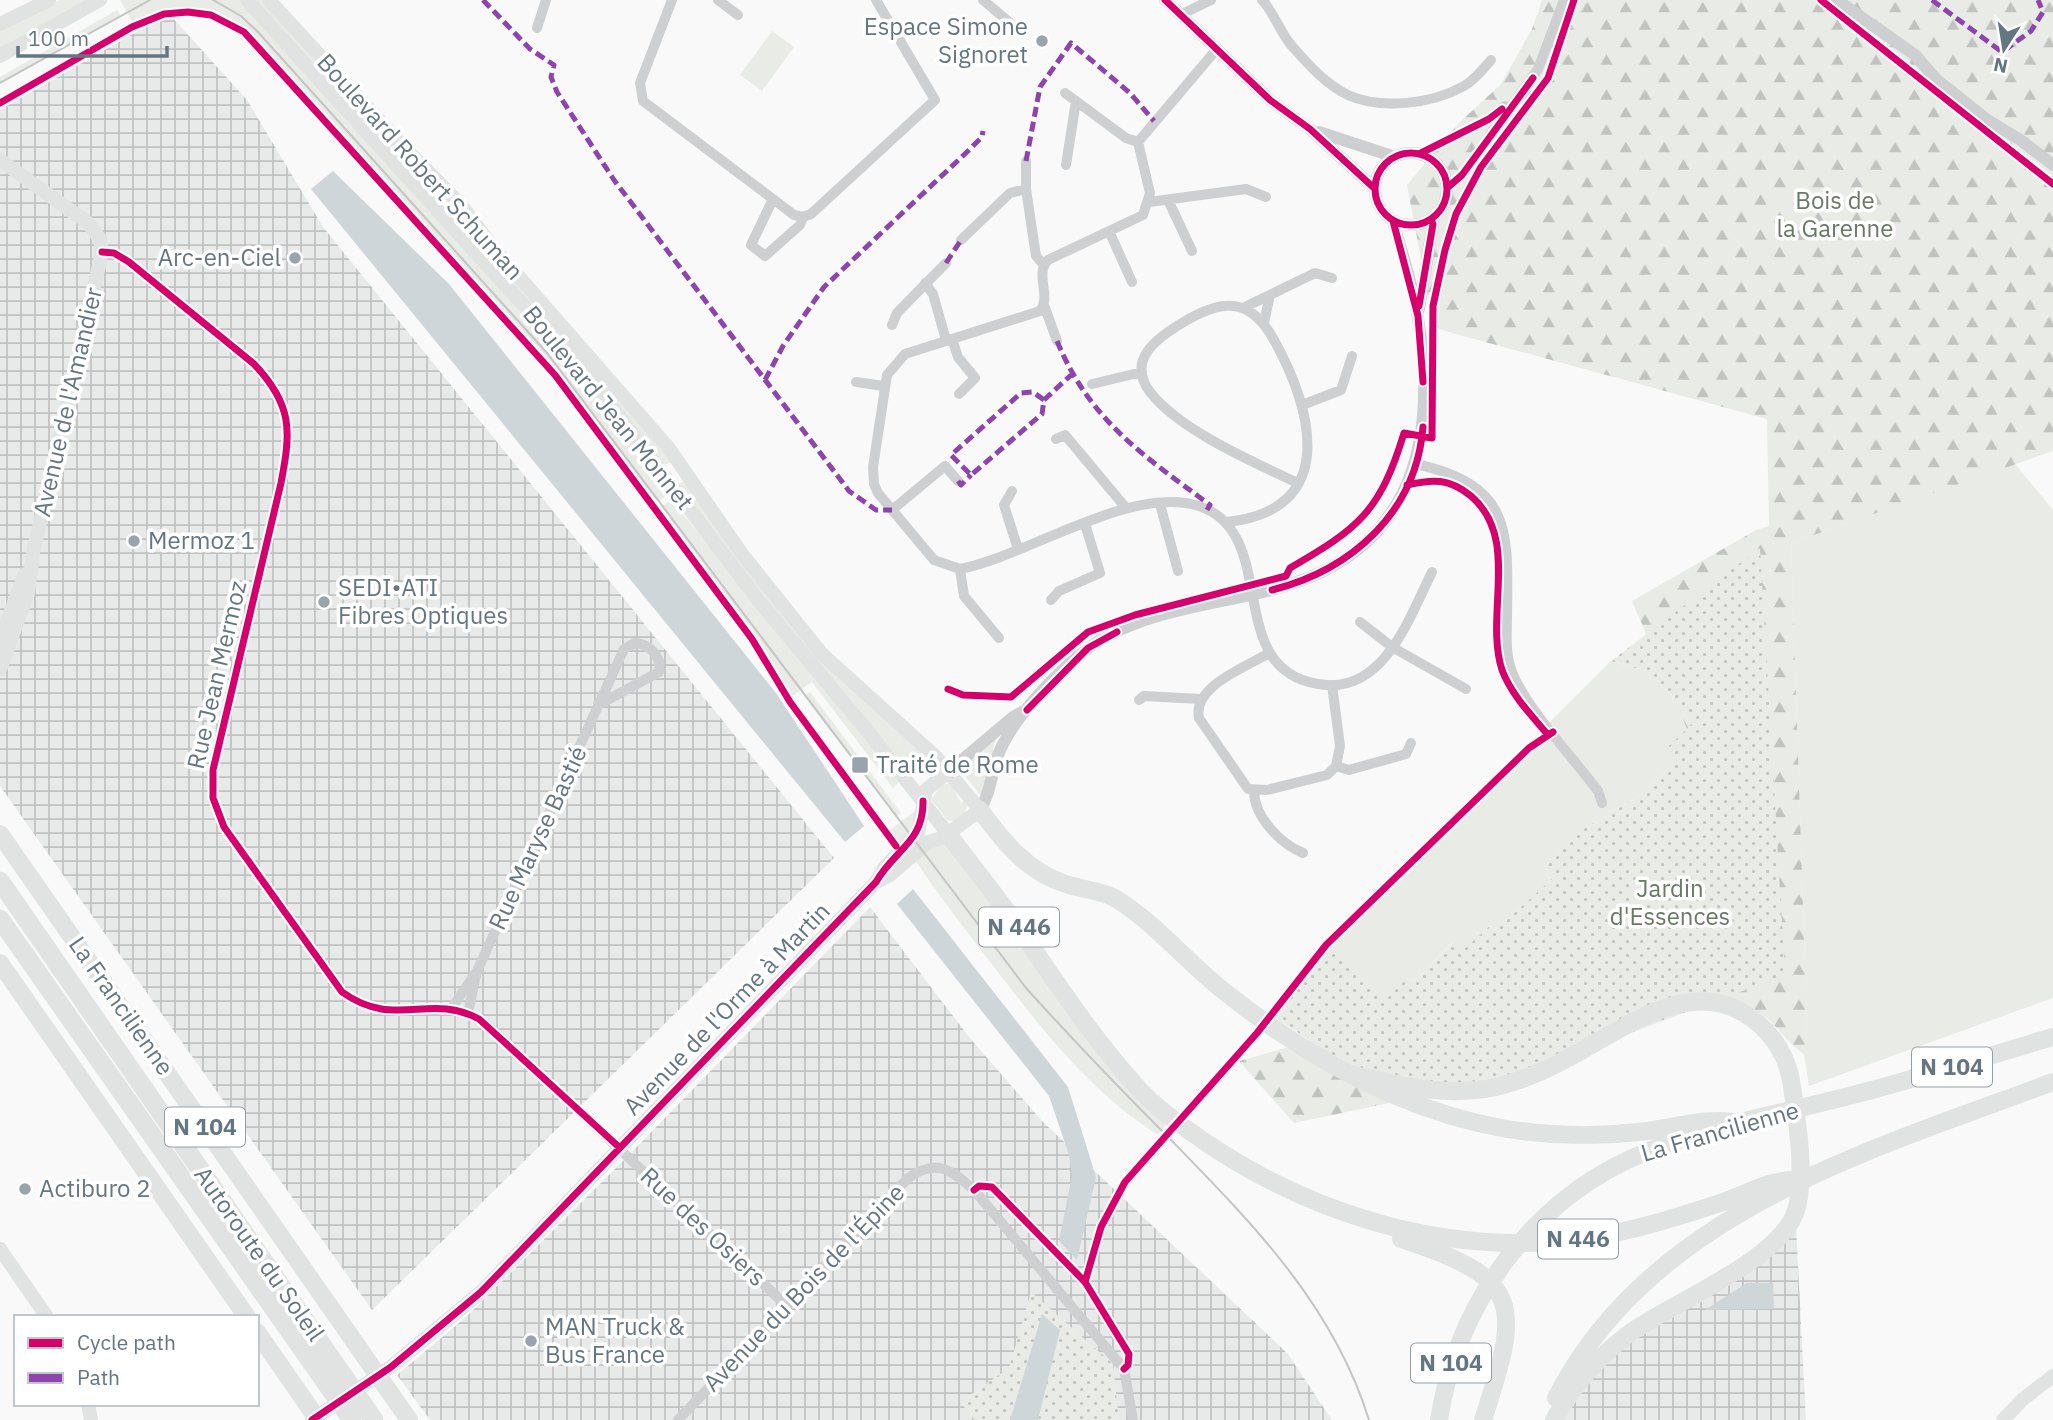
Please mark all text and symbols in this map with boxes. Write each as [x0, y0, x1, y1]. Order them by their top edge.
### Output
place label: Espace Simone Signoret [864, 10, 1028, 70]
scale bar [18, 14, 166, 58]
north arrow [1969, 14, 2039, 84]
text: 100 m [28, 24, 89, 52]
marker: Espace Simone Signoret [1034, 33, 1050, 49]
street label: Boulevard Robert Schuman [310, 46, 531, 286]
text: N [1991, 52, 2010, 79]
park label: Bois de la Garenne [1777, 184, 1893, 244]
place label: Arc-en-Ciel [158, 241, 281, 273]
marker: Arc-en-Ciel [287, 250, 303, 266]
street label: Avenue de l'Amandier [25, 284, 109, 520]
street label: Boulevard Jean Monnet [516, 299, 701, 516]
place label: Mermoz 1 [148, 524, 255, 556]
marker: Mermoz 1 [126, 533, 142, 549]
place label: SEDI•ATI Fibres Optiques [338, 571, 508, 631]
street label: Rue Jean Mermoz [179, 578, 253, 772]
marker: SEDI•ATI Fibres Optiques [316, 594, 332, 610]
street label: Rue Maryse Bastié [480, 741, 594, 935]
place label: Traité de Rome [876, 748, 1039, 780]
marker: Traité de Rome [850, 755, 870, 775]
park label: Jardin d'Essences [1610, 872, 1730, 932]
street label: Avenue de l'Orme à Martin [616, 895, 836, 1122]
road number: N 446 [979, 908, 1059, 946]
street label: La Francilienne [62, 930, 182, 1081]
road number: N 104 [1912, 1048, 1992, 1086]
street label: La Francilienne [1637, 1093, 1802, 1169]
road number: N 104 [165, 1108, 245, 1146]
street label: Autoroute du Soleil [187, 1160, 332, 1347]
street label: Rue des Osiers [634, 1160, 773, 1293]
place label: Actiburo 2 [39, 1172, 151, 1204]
street label: Avenue du Bois de l'Épine [695, 1176, 911, 1398]
marker: Actiburo 2 [17, 1181, 33, 1197]
road number: N 446 [1538, 1220, 1618, 1258]
place label: MAN Truck & Bus France [545, 1310, 685, 1370]
legend [14, 1315, 259, 1406]
text: Cycle path [77, 1328, 176, 1356]
marker: MAN Truck & Bus France [523, 1333, 539, 1349]
road number: N 104 [1411, 1344, 1491, 1382]
text: Path [77, 1363, 120, 1391]

